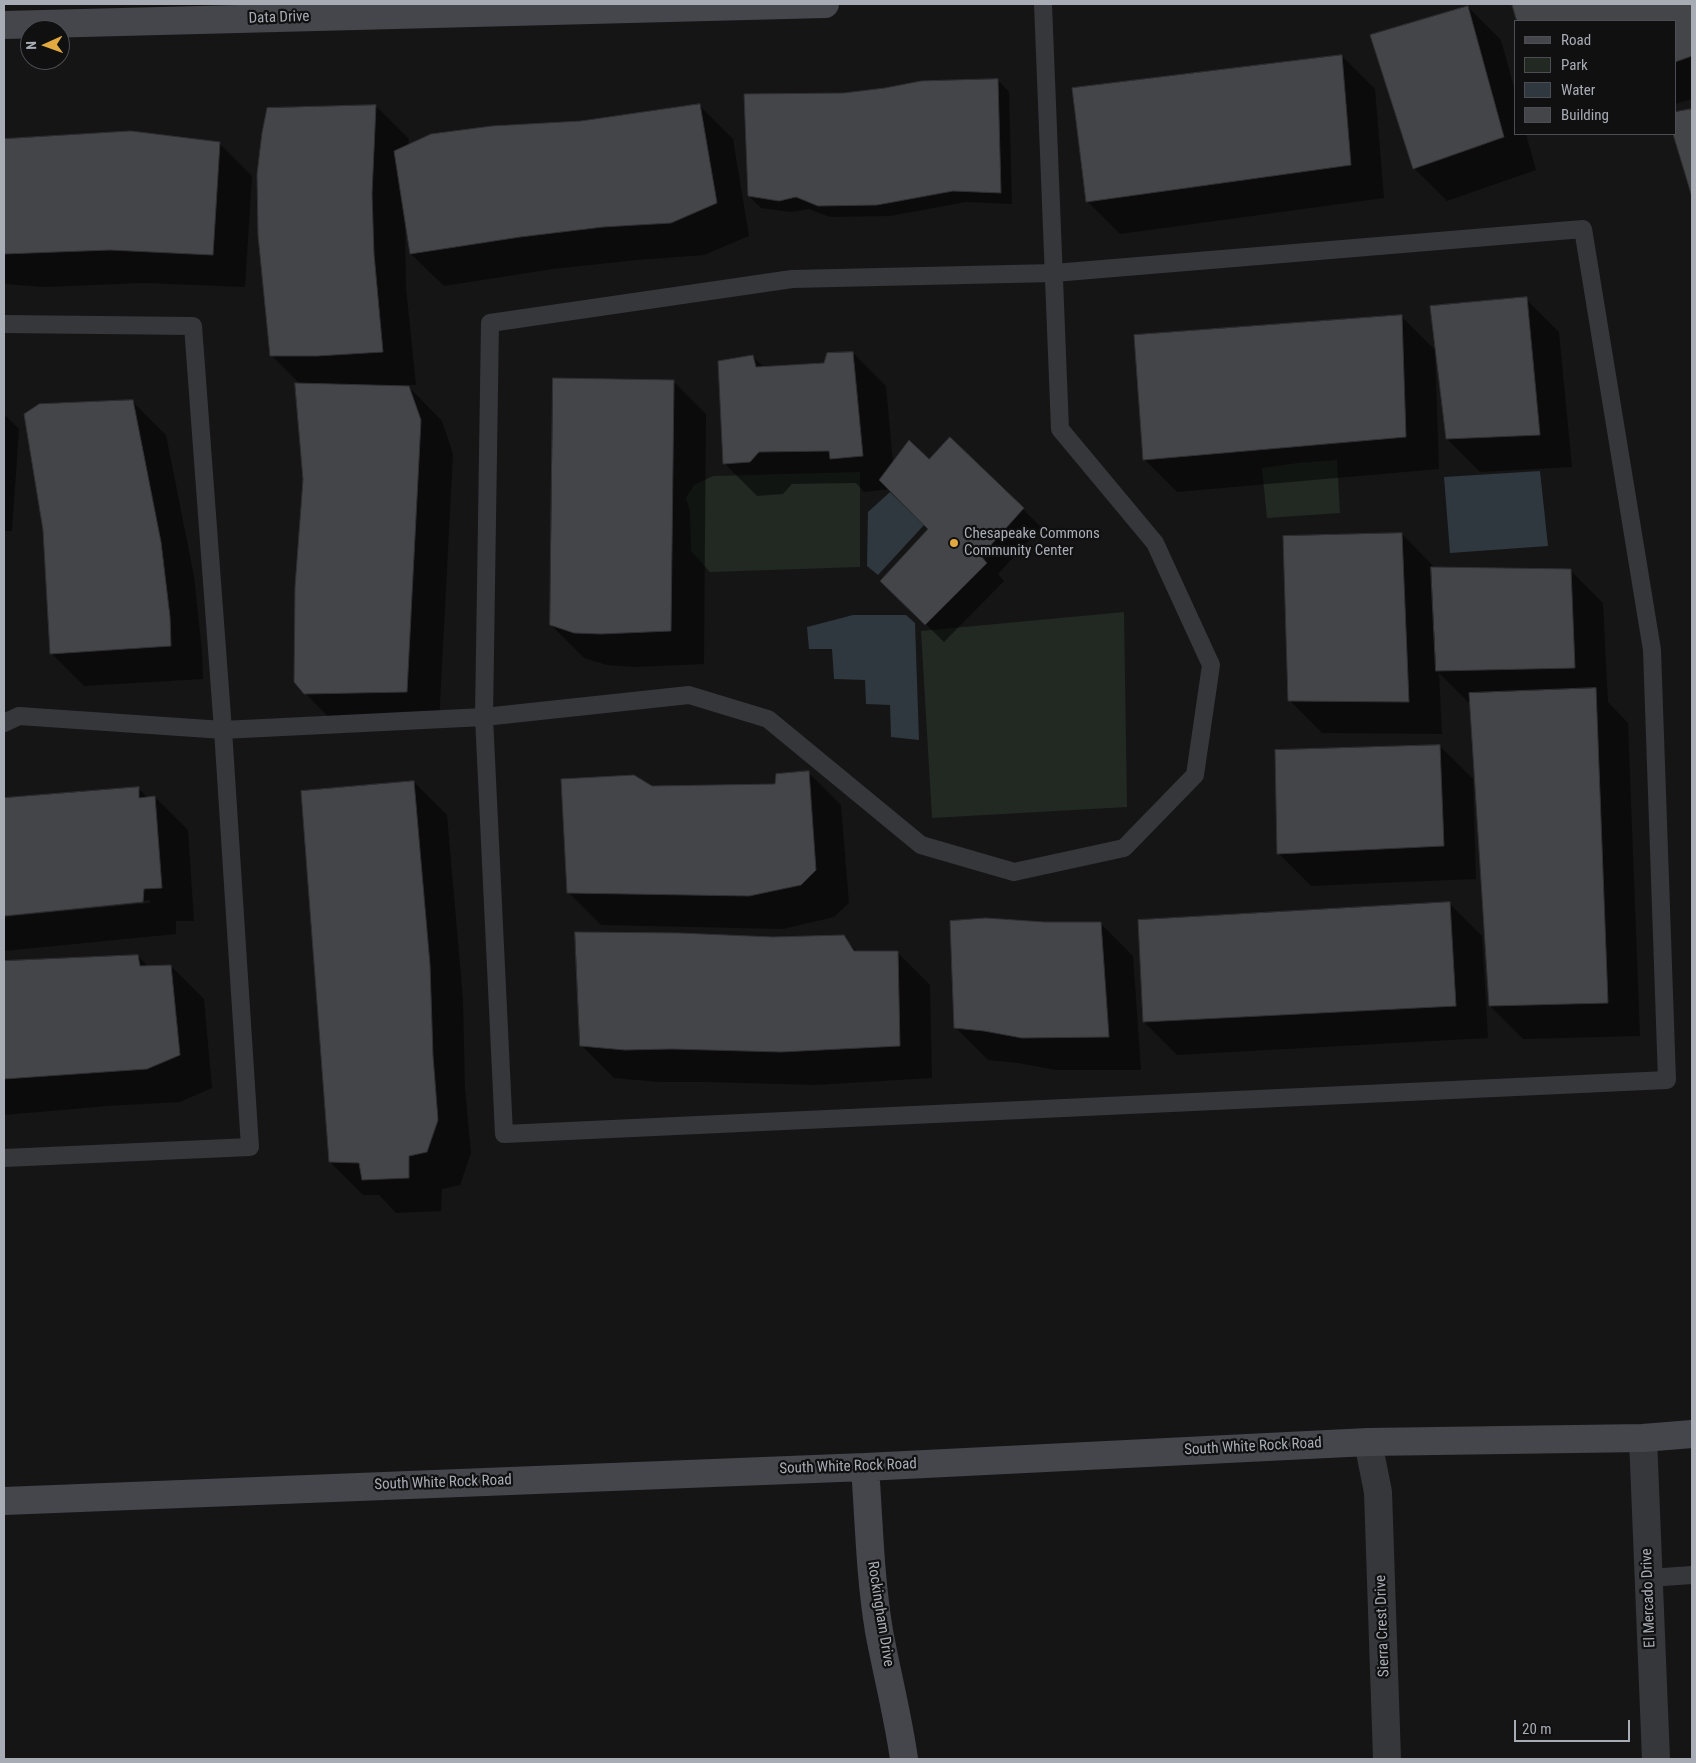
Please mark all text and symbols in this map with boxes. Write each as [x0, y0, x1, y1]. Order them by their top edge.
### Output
street label: Data Drive [248, 8, 310, 28]
north arrow [20, 20, 70, 70]
legend [1514, 20, 1676, 135]
text: Road [1561, 31, 1591, 49]
text: N [23, 41, 39, 50]
text: Park [1561, 56, 1588, 74]
text: Water [1561, 81, 1595, 99]
text: Building [1561, 106, 1609, 124]
place label: Chesapeake Commons Community Center [964, 525, 1100, 560]
marker: Chesapeake Commons Community Center [948, 537, 960, 549]
street label: South White Rock Road [1184, 1434, 1322, 1460]
street label: South White Rock Road [779, 1456, 917, 1478]
street label: South White Rock Road [374, 1472, 512, 1494]
street label: El Mercado Drive [1638, 1548, 1660, 1648]
street label: Rockingham Drive [863, 1560, 897, 1668]
street label: Sierra Crest Drive [1372, 1575, 1394, 1677]
scale bar [1516, 1710, 1632, 1742]
text: 20 m [1522, 1720, 1552, 1738]

